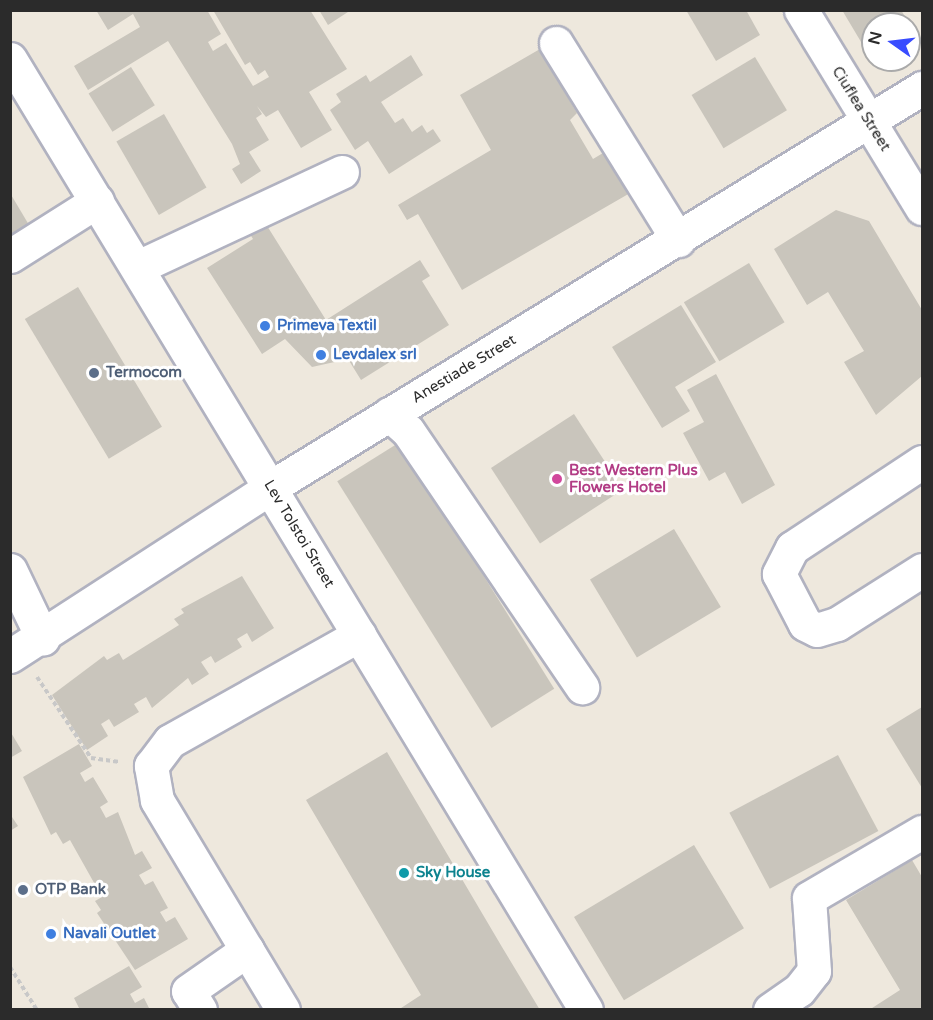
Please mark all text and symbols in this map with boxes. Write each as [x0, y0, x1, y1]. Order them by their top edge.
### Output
north arrow [861, 12, 921, 72]
text: N [864, 29, 887, 47]
street label: Ciuflea Street [828, 63, 894, 155]
place label: Primeva Textil [277, 317, 377, 335]
marker: Primeva Textil [258, 319, 272, 333]
street label: Anestiade Street [409, 331, 519, 407]
place label: Levdalex srl [333, 346, 417, 364]
marker: Levdalex srl [314, 348, 328, 362]
place label: Termocom [106, 364, 182, 382]
marker: Termocom [87, 366, 101, 380]
place label: Best Western Plus Flowers Hotel [569, 461, 698, 496]
marker: Best Western Plus Flowers Hotel [550, 472, 564, 486]
street label: Lev Tolstoi Street [260, 477, 338, 591]
place label: Sky House [416, 864, 490, 882]
marker: Sky House [397, 866, 411, 880]
place label: OTP Bank [35, 881, 106, 899]
marker: OTP Bank [16, 883, 30, 897]
place label: Navali Outlet [63, 925, 156, 943]
marker: Navali Outlet [44, 927, 58, 941]

